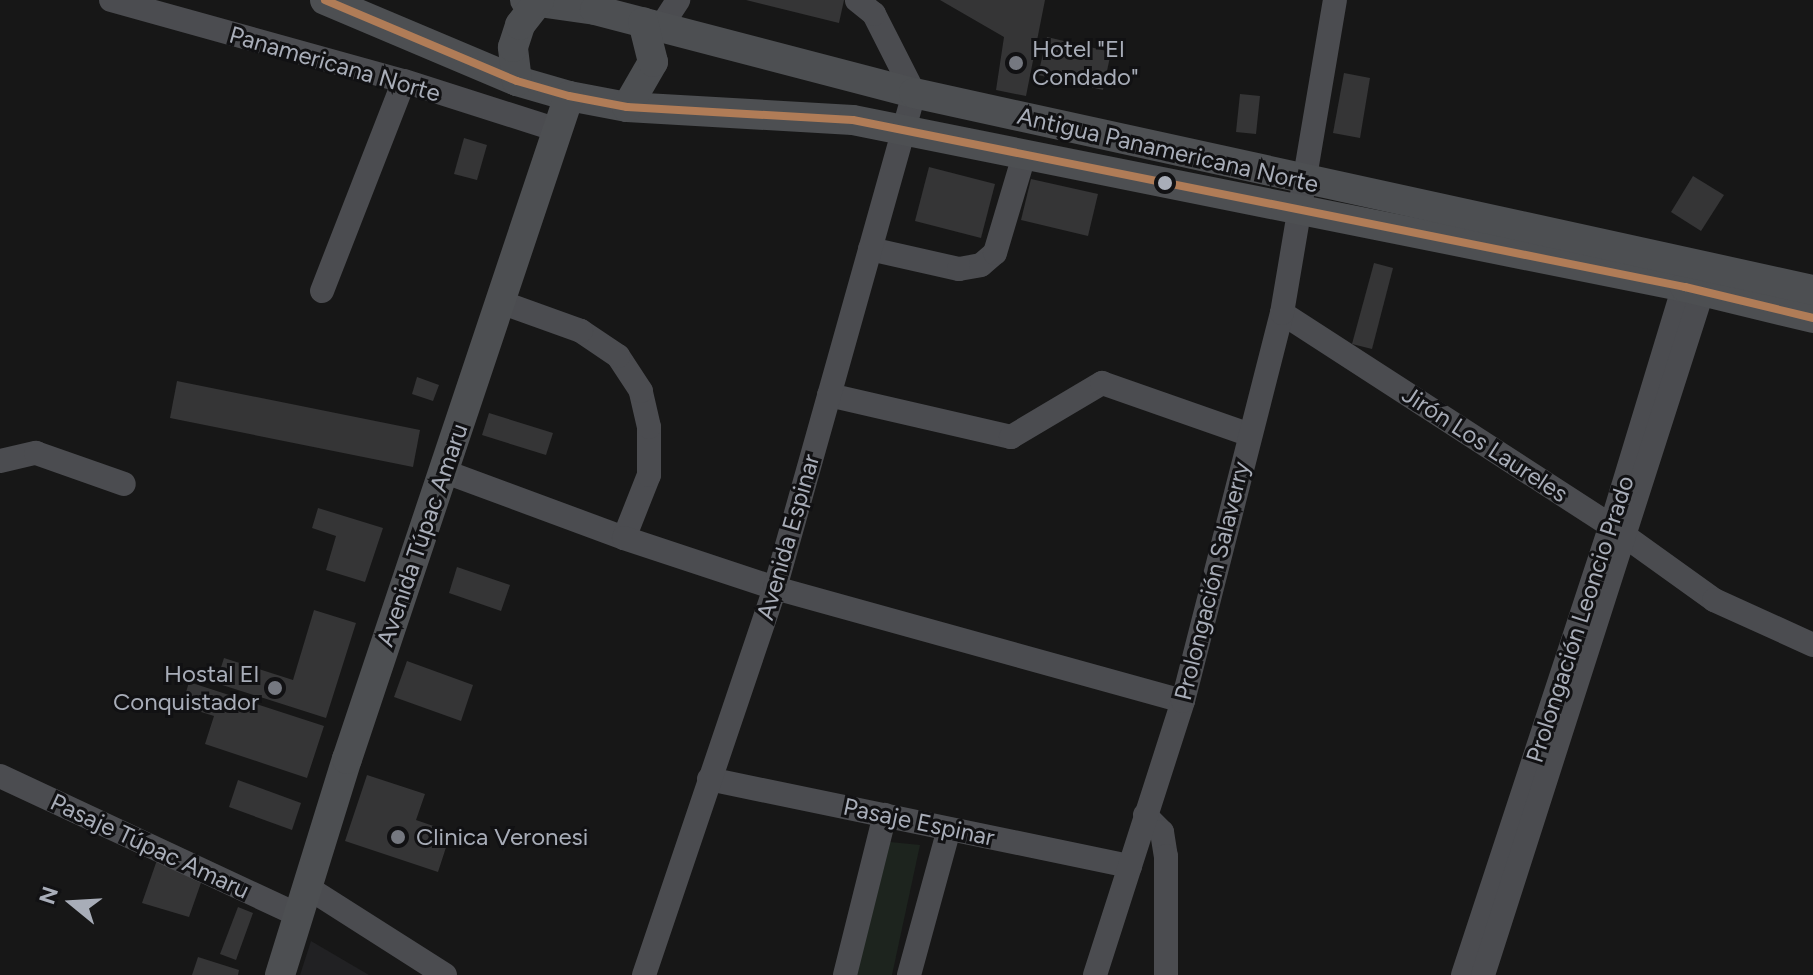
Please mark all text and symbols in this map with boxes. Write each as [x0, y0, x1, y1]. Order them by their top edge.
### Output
street label: Panamericana Norte [226, 20, 444, 108]
place label: Hotel "El Condado" [1032, 35, 1139, 91]
marker: Hotel "El Condado" [1007, 54, 1025, 72]
street label: Antigua Panamericana Norte [1015, 101, 1321, 199]
unlabelled marker [1157, 175, 1173, 191]
street label: Jirón Los Laureles [1397, 380, 1573, 508]
street label: Avenida Túpac Amaru [370, 420, 474, 650]
street label: Avenida Espinar [751, 451, 825, 623]
street label: Prolongación Salaverry [1168, 459, 1256, 703]
street label: Prolongación Leoncio Prado [1520, 472, 1640, 766]
place label: Hostal El Conquistador [113, 660, 259, 716]
marker: Hostal El Conquistador [266, 679, 284, 697]
street label: Pasaje Túpac Amaru [46, 787, 254, 905]
street label: Pasaje Espinar [841, 792, 997, 852]
place label: Clinica Veronesi [416, 823, 588, 851]
marker: Clinica Veronesi [387, 826, 409, 848]
north arrow [32, 863, 112, 943]
text: N [33, 883, 64, 908]

